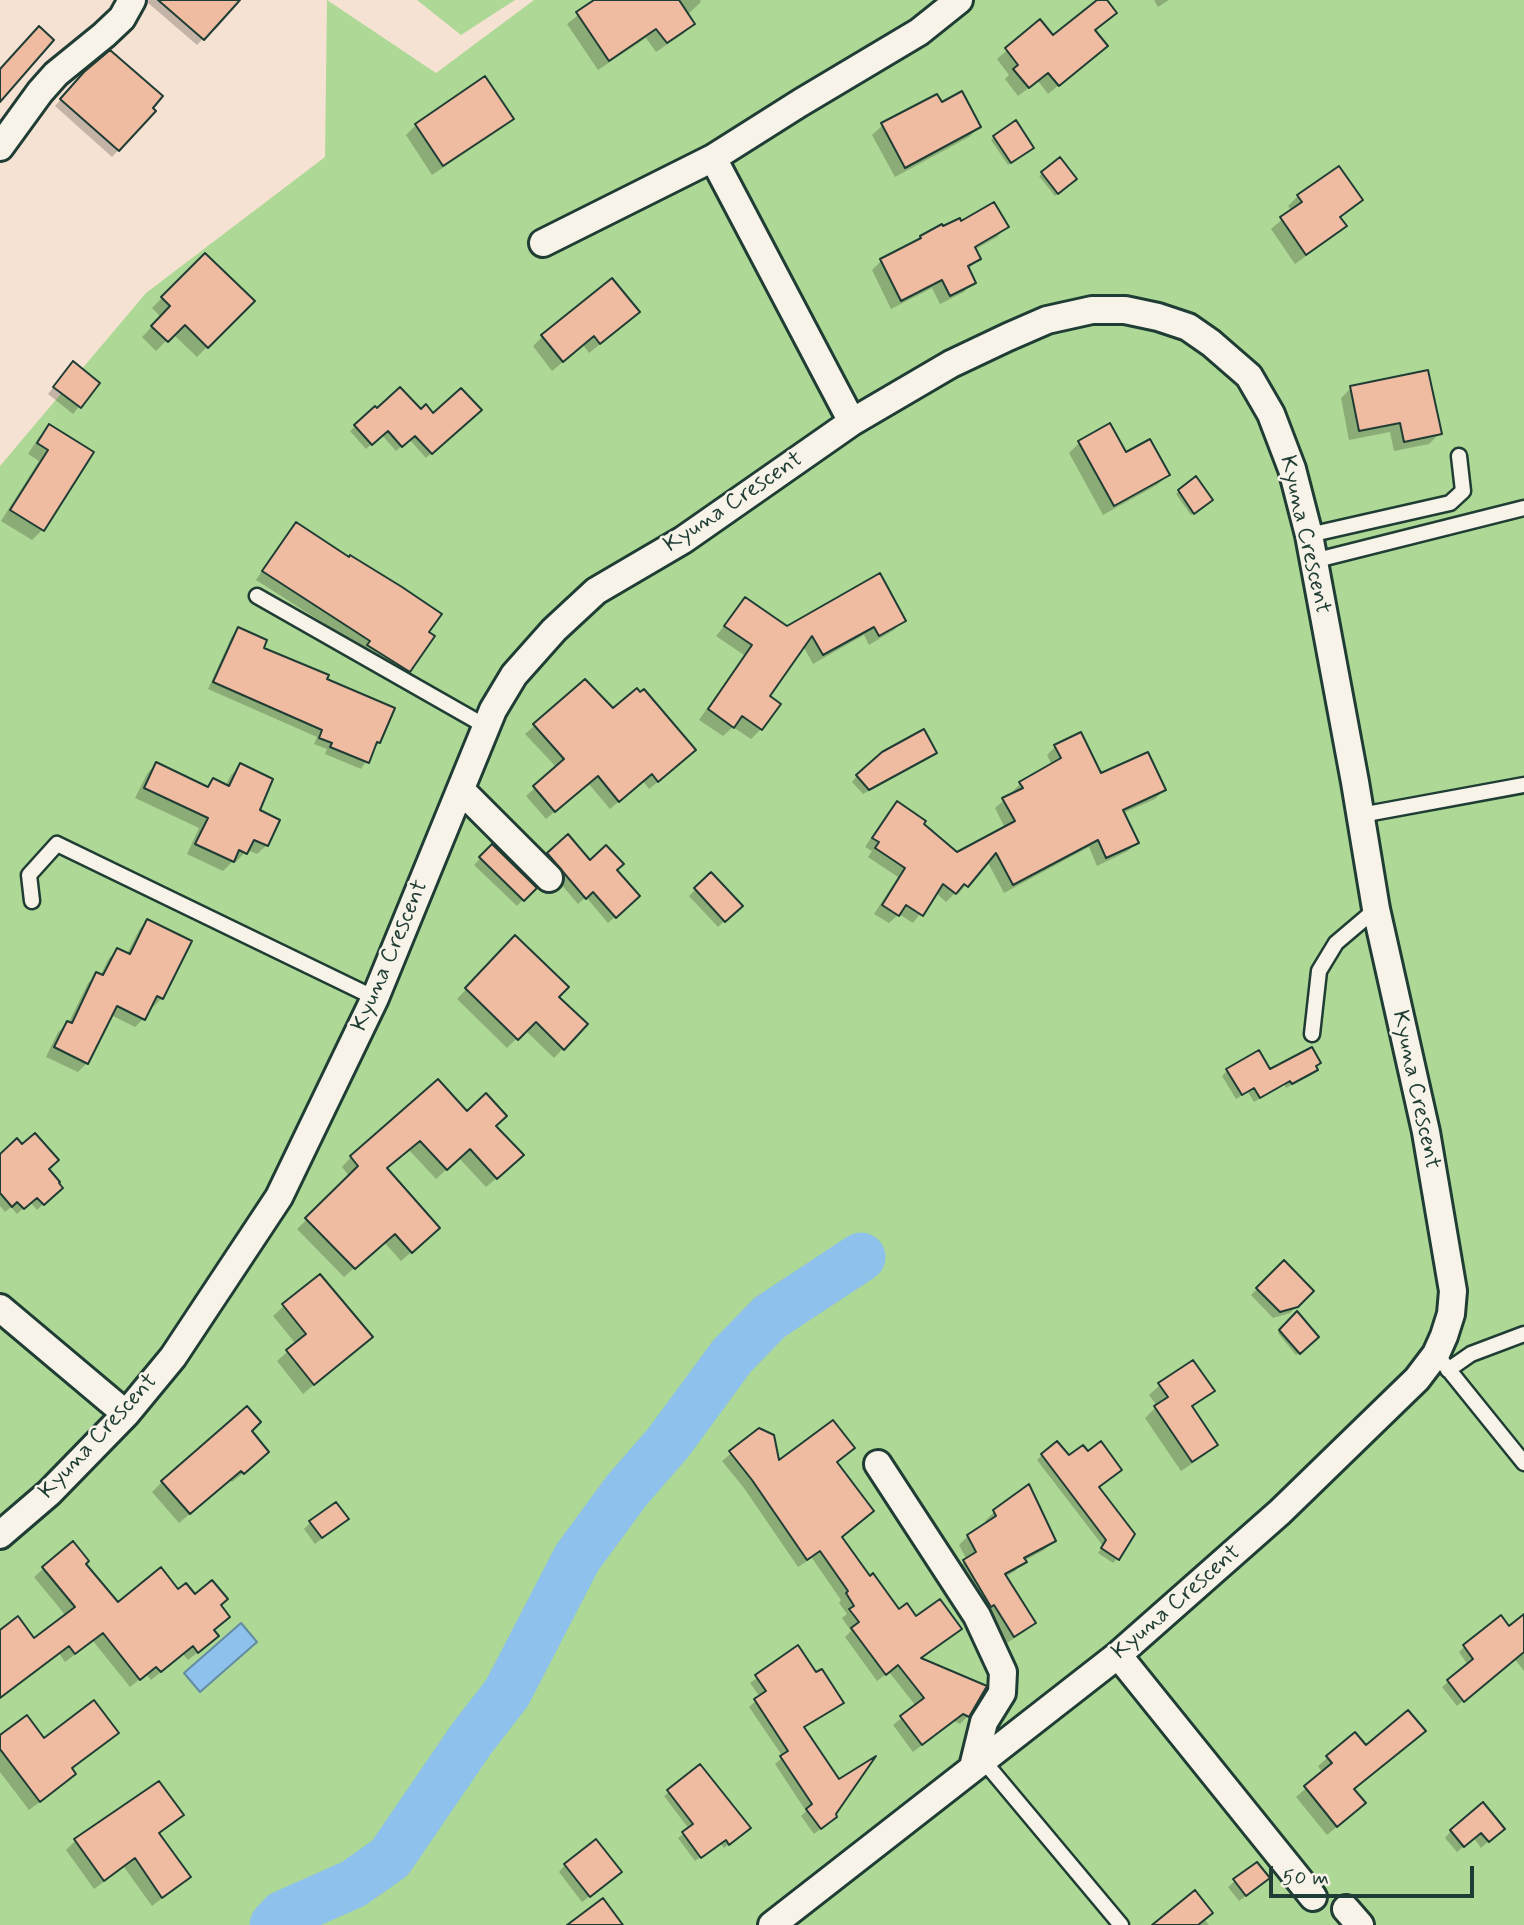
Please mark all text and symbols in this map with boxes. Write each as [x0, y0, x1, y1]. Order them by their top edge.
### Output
street label: Kyuna Crescent [659, 446, 809, 560]
street label: Kyuna Crescent [1272, 453, 1336, 617]
street label: Kyuna Crescent [347, 876, 435, 1036]
street label: Kyuna Crescent [1385, 1008, 1445, 1172]
street label: Kyuna Crescent [34, 1368, 164, 1506]
street label: Kyuna Crescent [1107, 1540, 1247, 1666]
scale bar [1272, 1852, 1477, 1896]
text: 50 m [1282, 1864, 1329, 1892]

